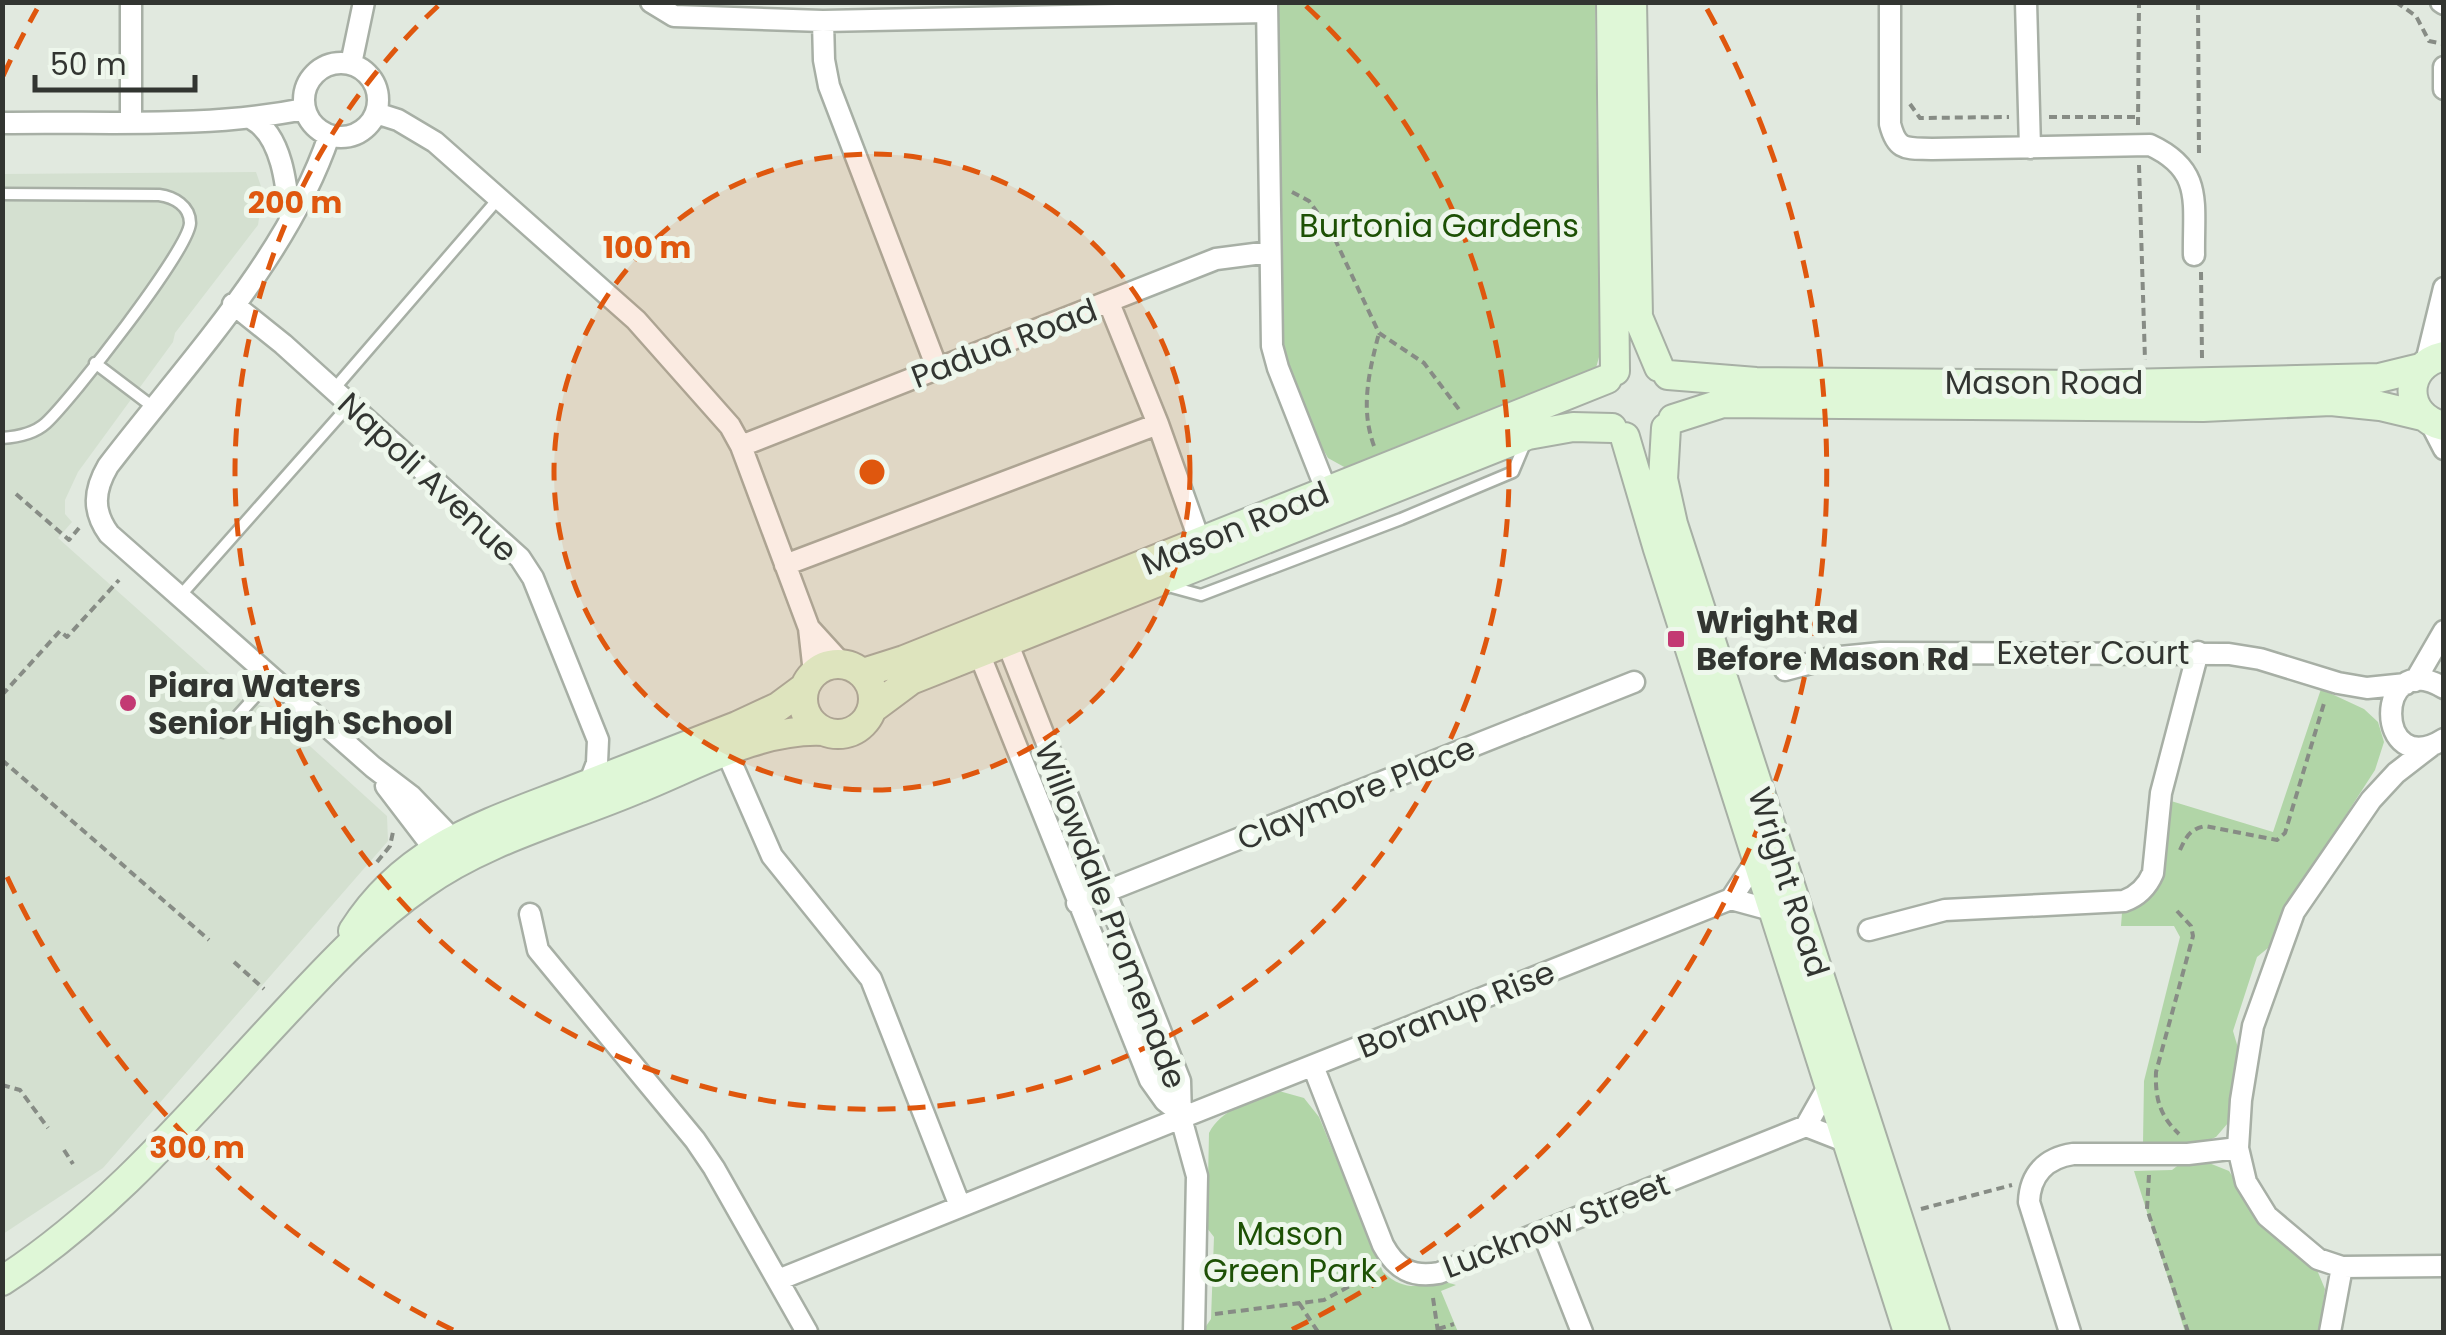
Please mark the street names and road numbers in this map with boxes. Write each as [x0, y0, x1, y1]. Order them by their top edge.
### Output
street label: Padua Road [905, 287, 1103, 399]
street label: Mason Road [1945, 360, 2143, 405]
street label: Napoli Avenue [328, 382, 528, 572]
street label: Mason Road [1135, 470, 1335, 586]
street label: Exeter Court [1997, 630, 2189, 675]
street label: Claymore Place [1230, 725, 1482, 861]
street label: Willowdale Promenade [1024, 735, 1198, 1095]
street label: Wright Road [1737, 782, 1841, 982]
street label: Boranup Rise [1351, 949, 1561, 1069]
street label: Lucknow Street [1436, 1161, 1676, 1289]

